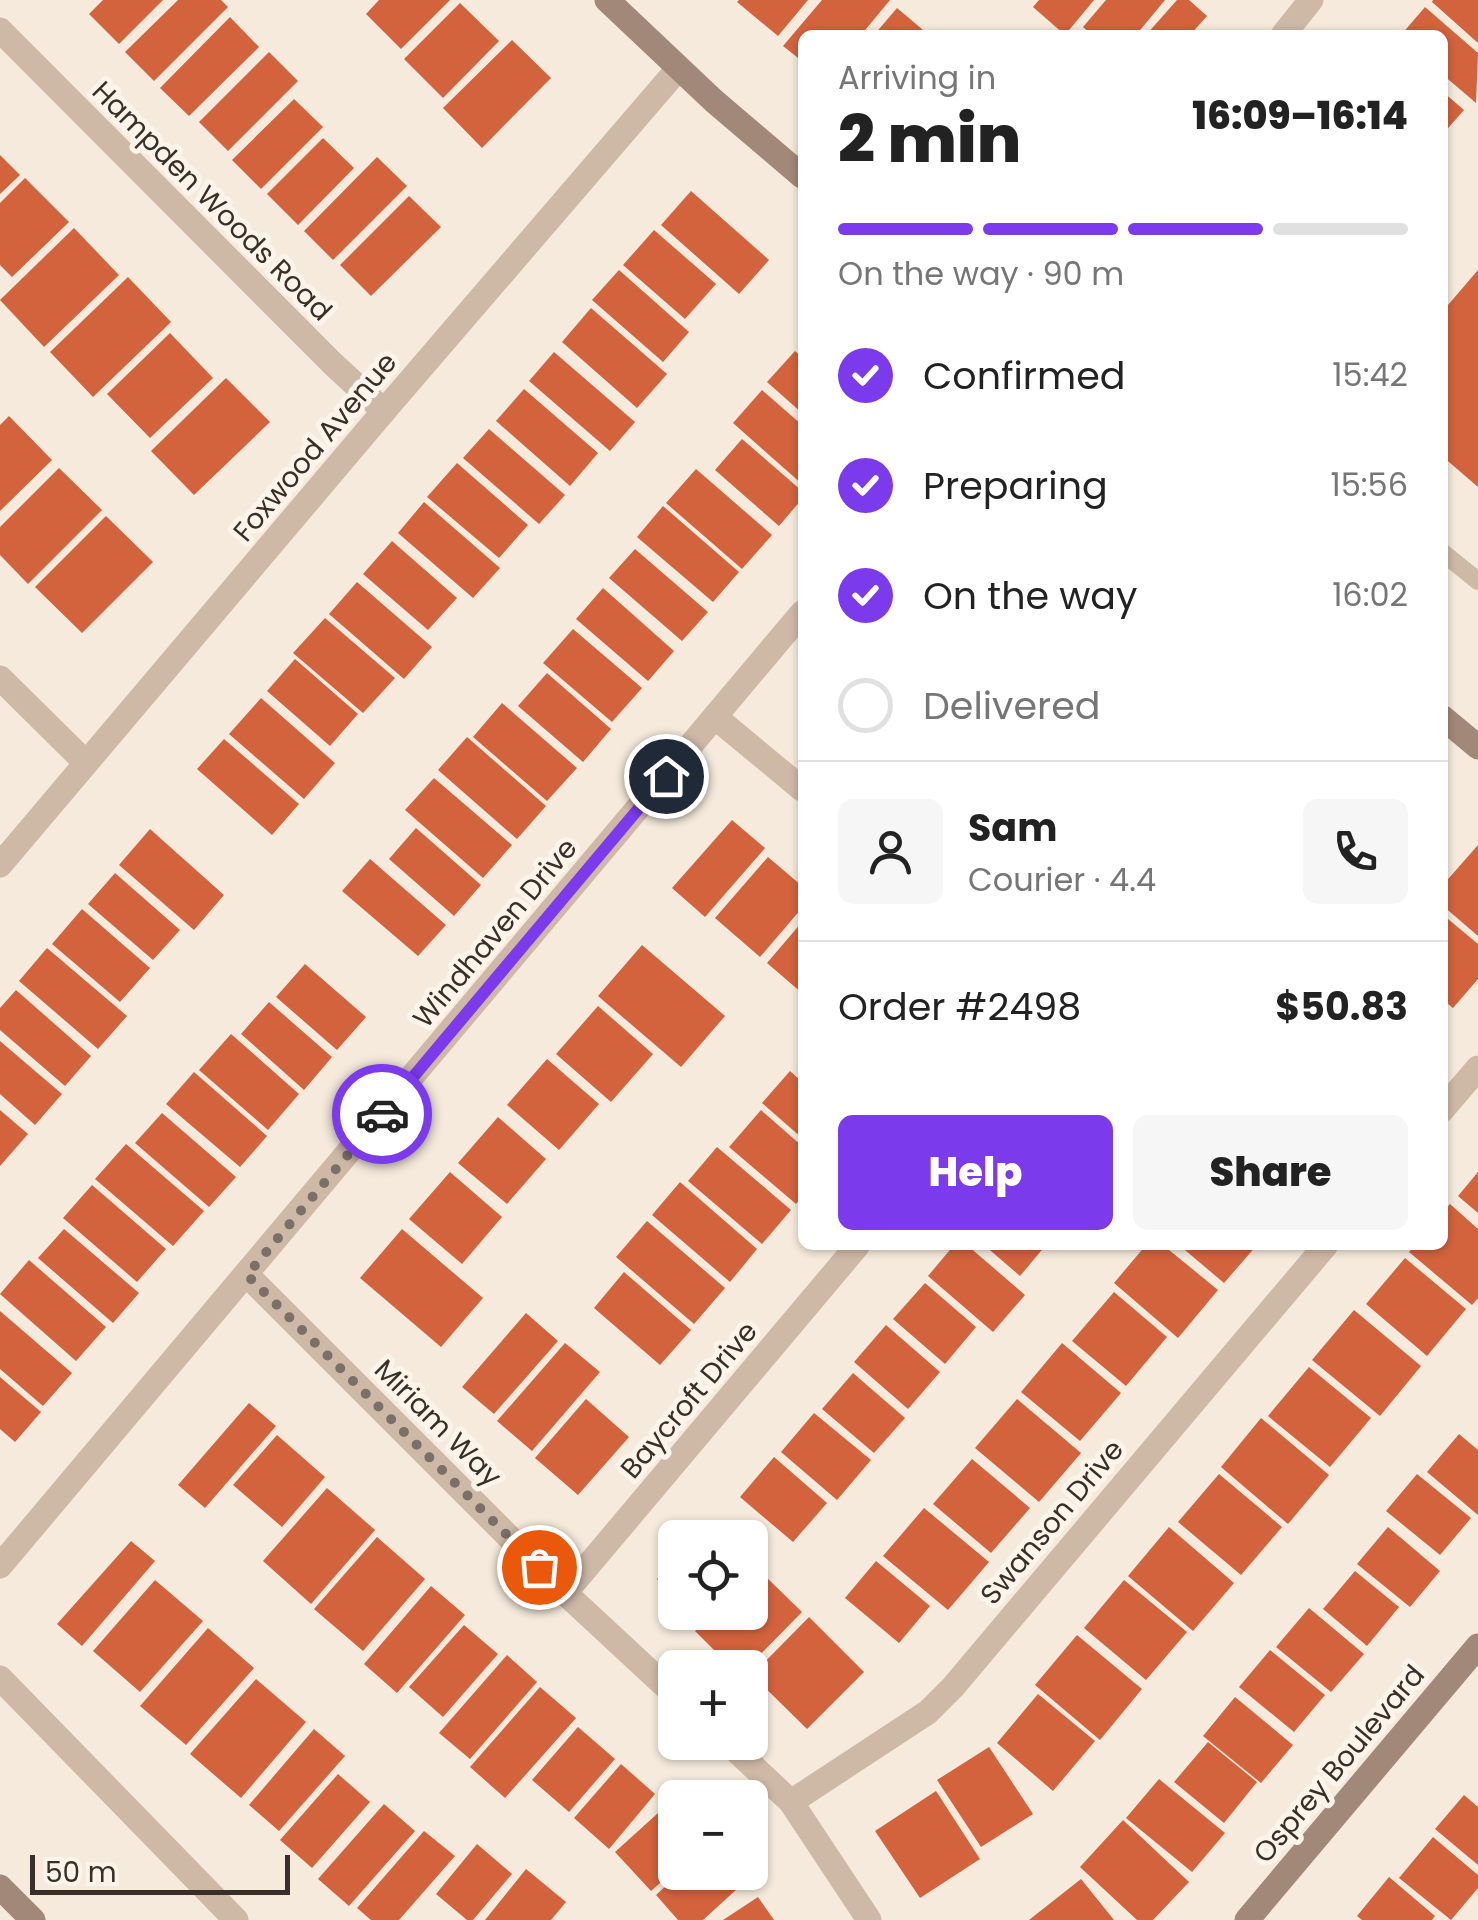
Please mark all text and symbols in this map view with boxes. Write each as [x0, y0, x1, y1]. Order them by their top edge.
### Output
text: Arriving in [838, 55, 996, 100]
street label: Hampden Woods Road [83, 72, 341, 330]
text: 16:09–16:14 [1192, 89, 1408, 142]
text: 2 min [838, 94, 1021, 185]
text: On the way · 90 m [838, 251, 1124, 296]
street label: Foxwood Avenue [224, 344, 406, 550]
icon: check [838, 348, 893, 403]
text: Confirmed [923, 349, 1125, 402]
text: 15:42 [1332, 352, 1408, 397]
icon: check [838, 458, 893, 513]
text: Preparing [923, 459, 1108, 512]
text: 15:56 [1330, 462, 1408, 507]
icon: check [838, 568, 893, 623]
text: On the way [923, 569, 1137, 622]
text: 16:02 [1332, 572, 1408, 617]
text: Delivered [923, 679, 1100, 732]
pin [624, 734, 709, 819]
icon: home [639, 749, 694, 804]
button: person [838, 799, 943, 904]
button: phone [1303, 799, 1408, 904]
text: Sam [968, 801, 1057, 854]
street label: Windhaven Drive [404, 830, 586, 1036]
text: Courier · 4.4 [968, 857, 1156, 902]
text: Order #2498 [838, 980, 1081, 1033]
text: $50.83 [1275, 980, 1408, 1033]
courier [332, 1064, 432, 1164]
icon: car [355, 1087, 410, 1142]
button: Help [838, 1115, 1113, 1230]
button: Share [1133, 1115, 1408, 1230]
street label: Baycroft Drive [612, 1313, 766, 1487]
street label: Miriam Way [366, 1351, 511, 1496]
street label: Swanson Drive [971, 1431, 1133, 1613]
map controls [658, 1520, 768, 1890]
button: locate [658, 1520, 768, 1630]
pin [497, 1525, 582, 1610]
icon: bag [512, 1540, 567, 1595]
button: + [658, 1650, 768, 1760]
street label: Osprey Boulevard [1244, 1657, 1434, 1871]
button: − [658, 1780, 768, 1890]
scale bar [30, 1850, 290, 1894]
text: 50 m [45, 1853, 116, 1892]

